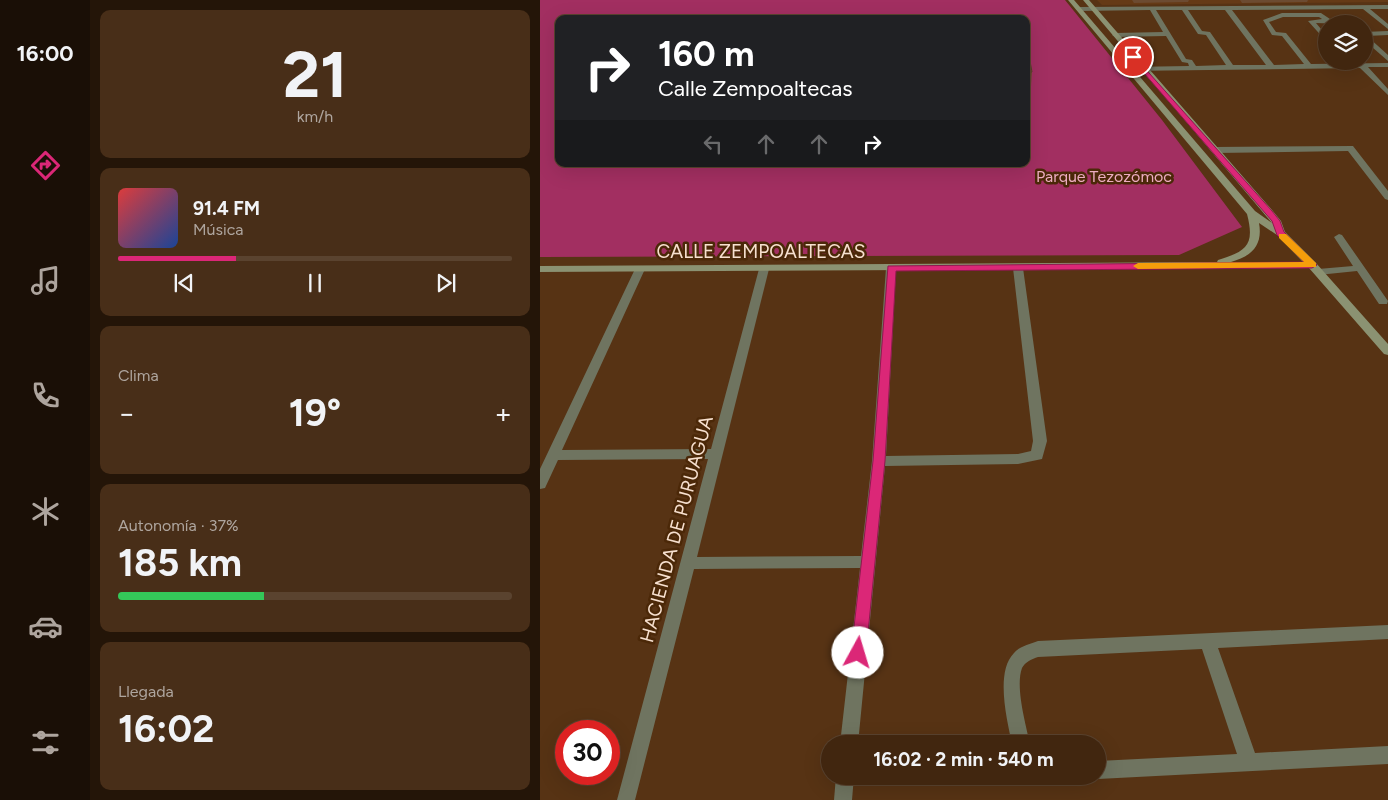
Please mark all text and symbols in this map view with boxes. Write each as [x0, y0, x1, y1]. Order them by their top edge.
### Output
map controls [1318, 15, 1373, 70]
button: layers [1318, 15, 1373, 70]
text: 160 m [658, 33, 755, 75]
text: 21 [282, 35, 348, 113]
icon: right [575, 35, 640, 100]
pin [1112, 36, 1154, 78]
text: 16:00 [16, 40, 74, 67]
icon: arrive [1119, 43, 1147, 71]
text: Calle Zempoaltecas [658, 75, 853, 102]
text: km/h [297, 107, 333, 126]
icon: left [699, 130, 727, 158]
icon: ahead [752, 130, 780, 158]
icon: ahead [805, 130, 833, 158]
icon: right [858, 130, 886, 158]
icon: directions [28, 148, 63, 183]
park label: Parque Tezozómoc [1036, 167, 1172, 186]
text: 91.4 FM [193, 197, 260, 220]
text: Música [193, 220, 243, 239]
street label: CALLE ZEMPOALTECAS [657, 240, 865, 263]
icon: music [28, 263, 63, 298]
icon: previous [170, 269, 198, 297]
icon: pause [301, 269, 329, 297]
icon: next [432, 269, 460, 297]
text: Clima [118, 366, 159, 385]
icon: phone [28, 378, 63, 413]
text: 19° [289, 390, 341, 436]
text: − [118, 396, 135, 430]
text: + [495, 396, 512, 430]
street label: HACIENDA DE PURUAGUA [635, 413, 718, 645]
icon: climate [28, 494, 63, 529]
text: Autonomía · 37% [118, 516, 239, 535]
text: 185 km [118, 540, 242, 586]
icon: car [28, 609, 63, 644]
position arrow [831, 626, 883, 678]
text: Llegada [118, 682, 174, 701]
text: 16:02 [118, 706, 214, 752]
speed limit sign: 30 [555, 720, 620, 785]
icon: filters [28, 725, 63, 760]
text: 16:02 · 2 min · 540 m [873, 748, 1054, 771]

